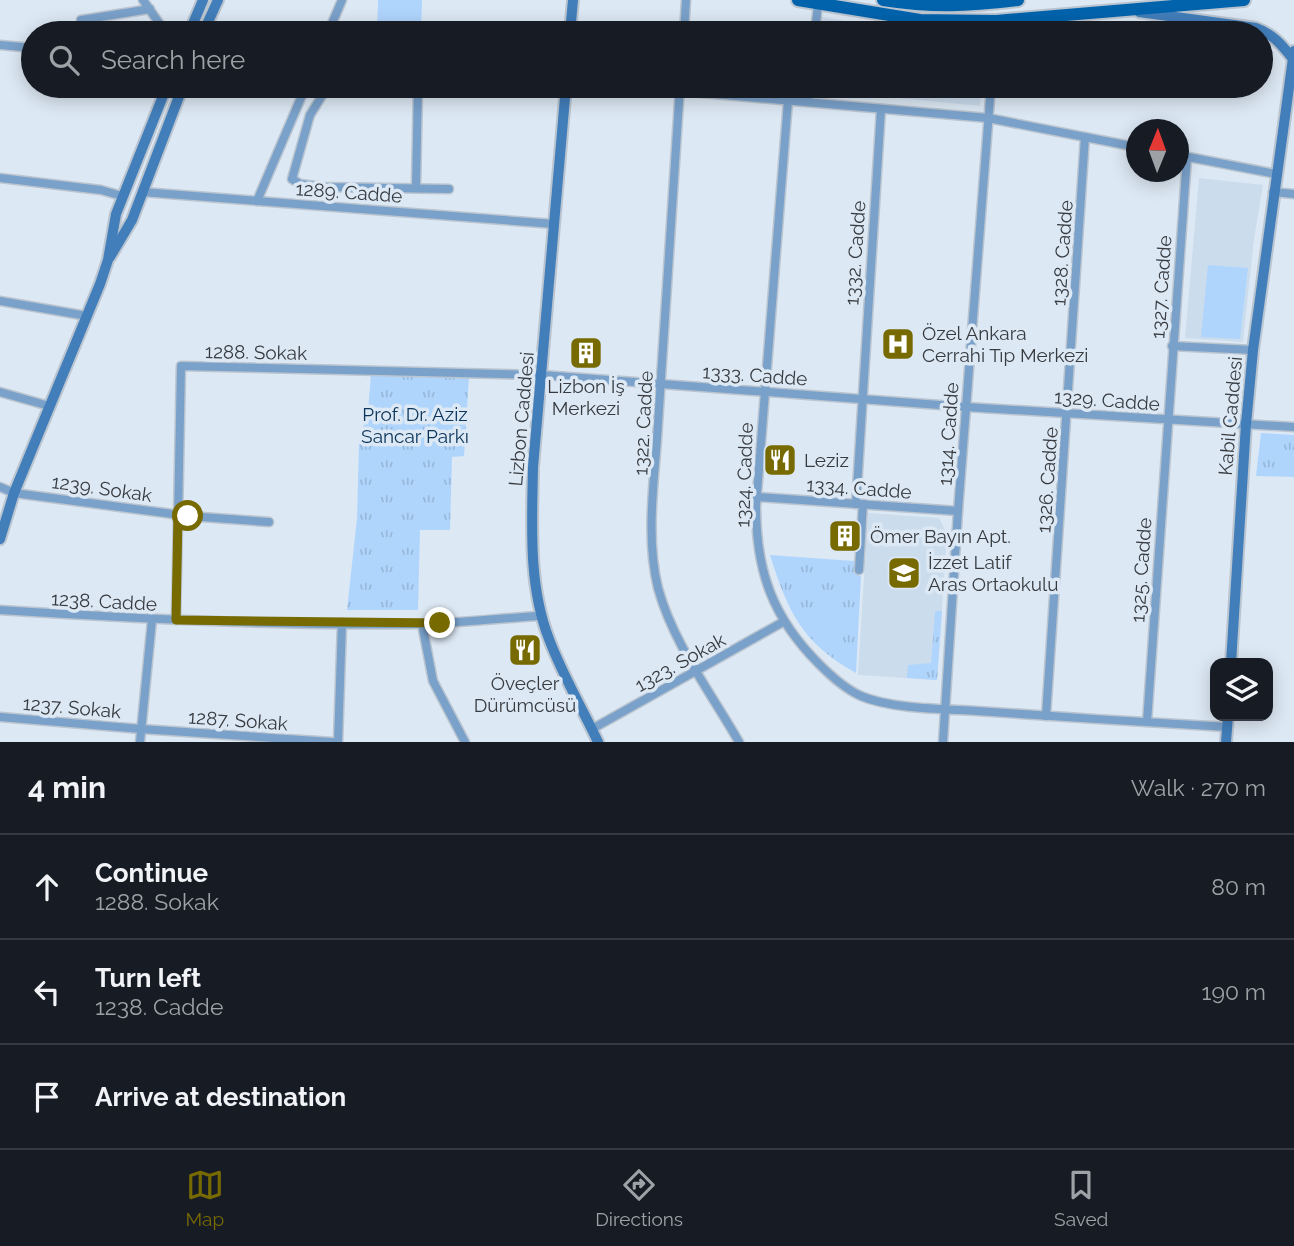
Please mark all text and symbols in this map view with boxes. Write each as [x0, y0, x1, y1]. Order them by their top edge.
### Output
search box [21, 21, 1273, 98]
icon: search [45, 41, 83, 79]
text: Search here [101, 45, 245, 75]
north arrow [1126, 119, 1189, 182]
street label: 1289. Cadde [295, 177, 403, 207]
street label: 1328. Cadde [1047, 199, 1077, 307]
street label: 1332. Cadde [840, 200, 870, 306]
street label: 1327. Cadde [1146, 234, 1176, 340]
place label: Özel Ankara Cerrahi Tıp Merkezi [922, 322, 1088, 366]
hospital icon: Özel Ankara Cerrahi Tıp Merkezi [879, 325, 917, 363]
building icon: Lizbon İş Merkezi [567, 334, 605, 372]
street label: 1288. Sokak [205, 340, 307, 364]
street label: Lizbon Caddesi [504, 351, 538, 487]
street label: Kabil Caddesi [1214, 356, 1246, 476]
street label: 1333. Cadde [702, 360, 808, 390]
street label: 1322. Cadde [629, 370, 657, 476]
place label: Lizbon İş Merkezi [547, 375, 625, 419]
street label: 1314. Cadde [933, 382, 963, 486]
street label: 1329. Cadde [1053, 385, 1161, 415]
park label: Prof. Dr. Aziz Sancar Parkı [361, 403, 469, 447]
street label: 1324. Cadde [731, 422, 757, 528]
street label: 1326. Cadde [1032, 426, 1062, 534]
restaurant icon: Leziz [761, 441, 799, 479]
place label: Leziz [804, 449, 849, 471]
street label: 1239. Sokak [50, 470, 154, 506]
street label: 1334. Cadde [806, 473, 912, 503]
route start [172, 500, 203, 531]
building icon: Ömer Bayın Apt. [826, 517, 864, 555]
street label: 1325. Cadde [1126, 517, 1156, 623]
place label: Ömer Bayın Apt. [870, 525, 1011, 547]
place label: İzzet Latif Aras Ortaokulu [928, 551, 1059, 595]
school or university icon: İzzet Latif Aras Ortaokulu [885, 554, 923, 592]
street label: 1238. Cadde [50, 587, 158, 615]
route end [424, 607, 455, 638]
street label: 1323. Sokak [631, 628, 729, 696]
restaurant icon: Öveçler Dürümcüsü [506, 631, 544, 669]
map controls [1210, 658, 1273, 721]
button: layers [1210, 658, 1273, 721]
place label: Öveçler Dürümcüsü [474, 672, 576, 716]
street label: 1237. Sokak [22, 692, 122, 722]
street label: 1287. Sokak [187, 706, 289, 734]
text: 4 min [28, 770, 106, 805]
text: Walk · 270 m [1131, 774, 1266, 801]
text: Continue [95, 858, 208, 888]
icon: ahead [28, 868, 66, 906]
text: 80 m [1211, 873, 1266, 900]
text: 1288. Sokak [95, 888, 219, 915]
text: Turn left [95, 963, 201, 993]
icon: left [28, 973, 66, 1011]
text: 190 m [1202, 978, 1266, 1005]
text: 1238. Cadde [95, 993, 223, 1020]
icon: arrive [28, 1078, 66, 1116]
text: Arrive at destination [95, 1082, 346, 1112]
tab: Map [186, 1166, 224, 1230]
tab: Directions [595, 1166, 683, 1230]
tab: Saved [1054, 1166, 1108, 1230]

